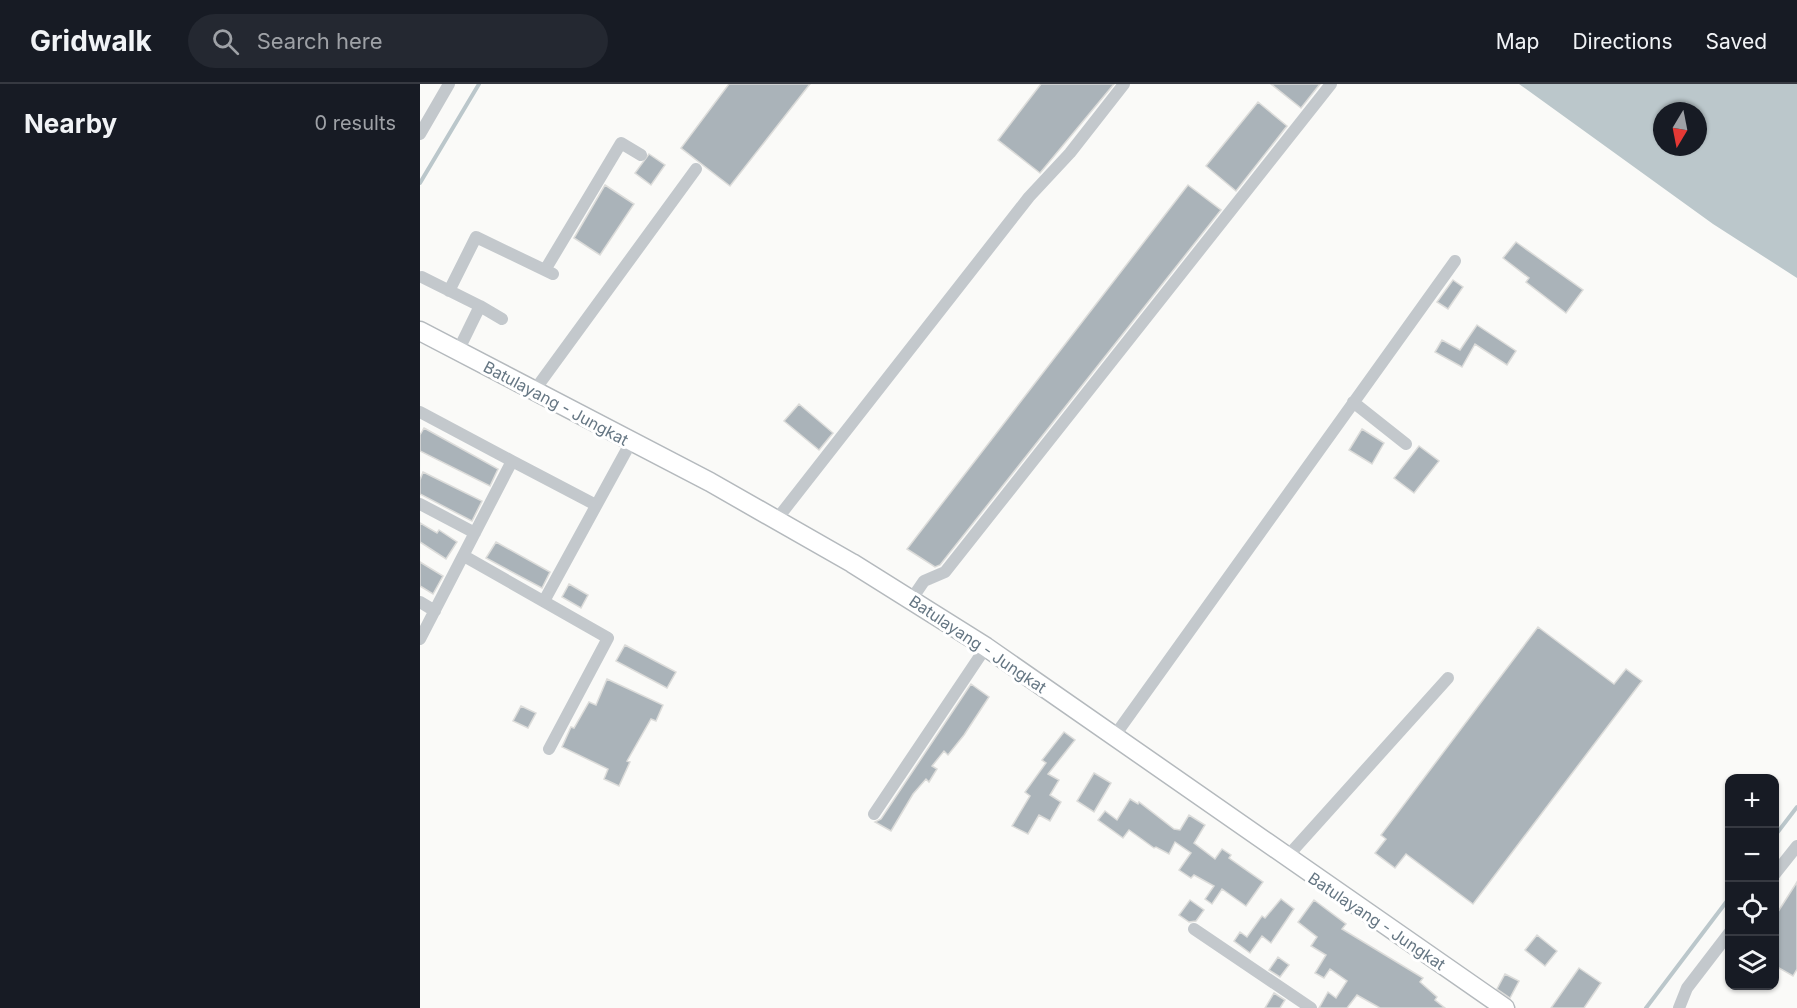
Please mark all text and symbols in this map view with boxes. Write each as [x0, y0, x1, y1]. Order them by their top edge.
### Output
search box [188, 14, 608, 68]
text: Gridwalk [30, 24, 152, 58]
icon: search [209, 25, 242, 58]
text: Search here [257, 28, 382, 54]
text: Map [1496, 29, 1539, 54]
text: Directions [1572, 29, 1673, 54]
text: Saved [1706, 29, 1767, 54]
north arrow [1653, 102, 1707, 156]
text: Nearby [24, 108, 117, 139]
text: 0 results [314, 111, 396, 135]
street label: Batulayang - Jungkat [480, 356, 632, 450]
street label: Batulayang - Jungkat [906, 591, 1050, 697]
map controls [1725, 774, 1779, 990]
button: + [1725, 774, 1779, 828]
button: − [1725, 828, 1779, 882]
street label: Batulayang - Jungkat [1305, 868, 1449, 974]
button: locate [1725, 882, 1779, 936]
button: layers [1725, 936, 1779, 990]

